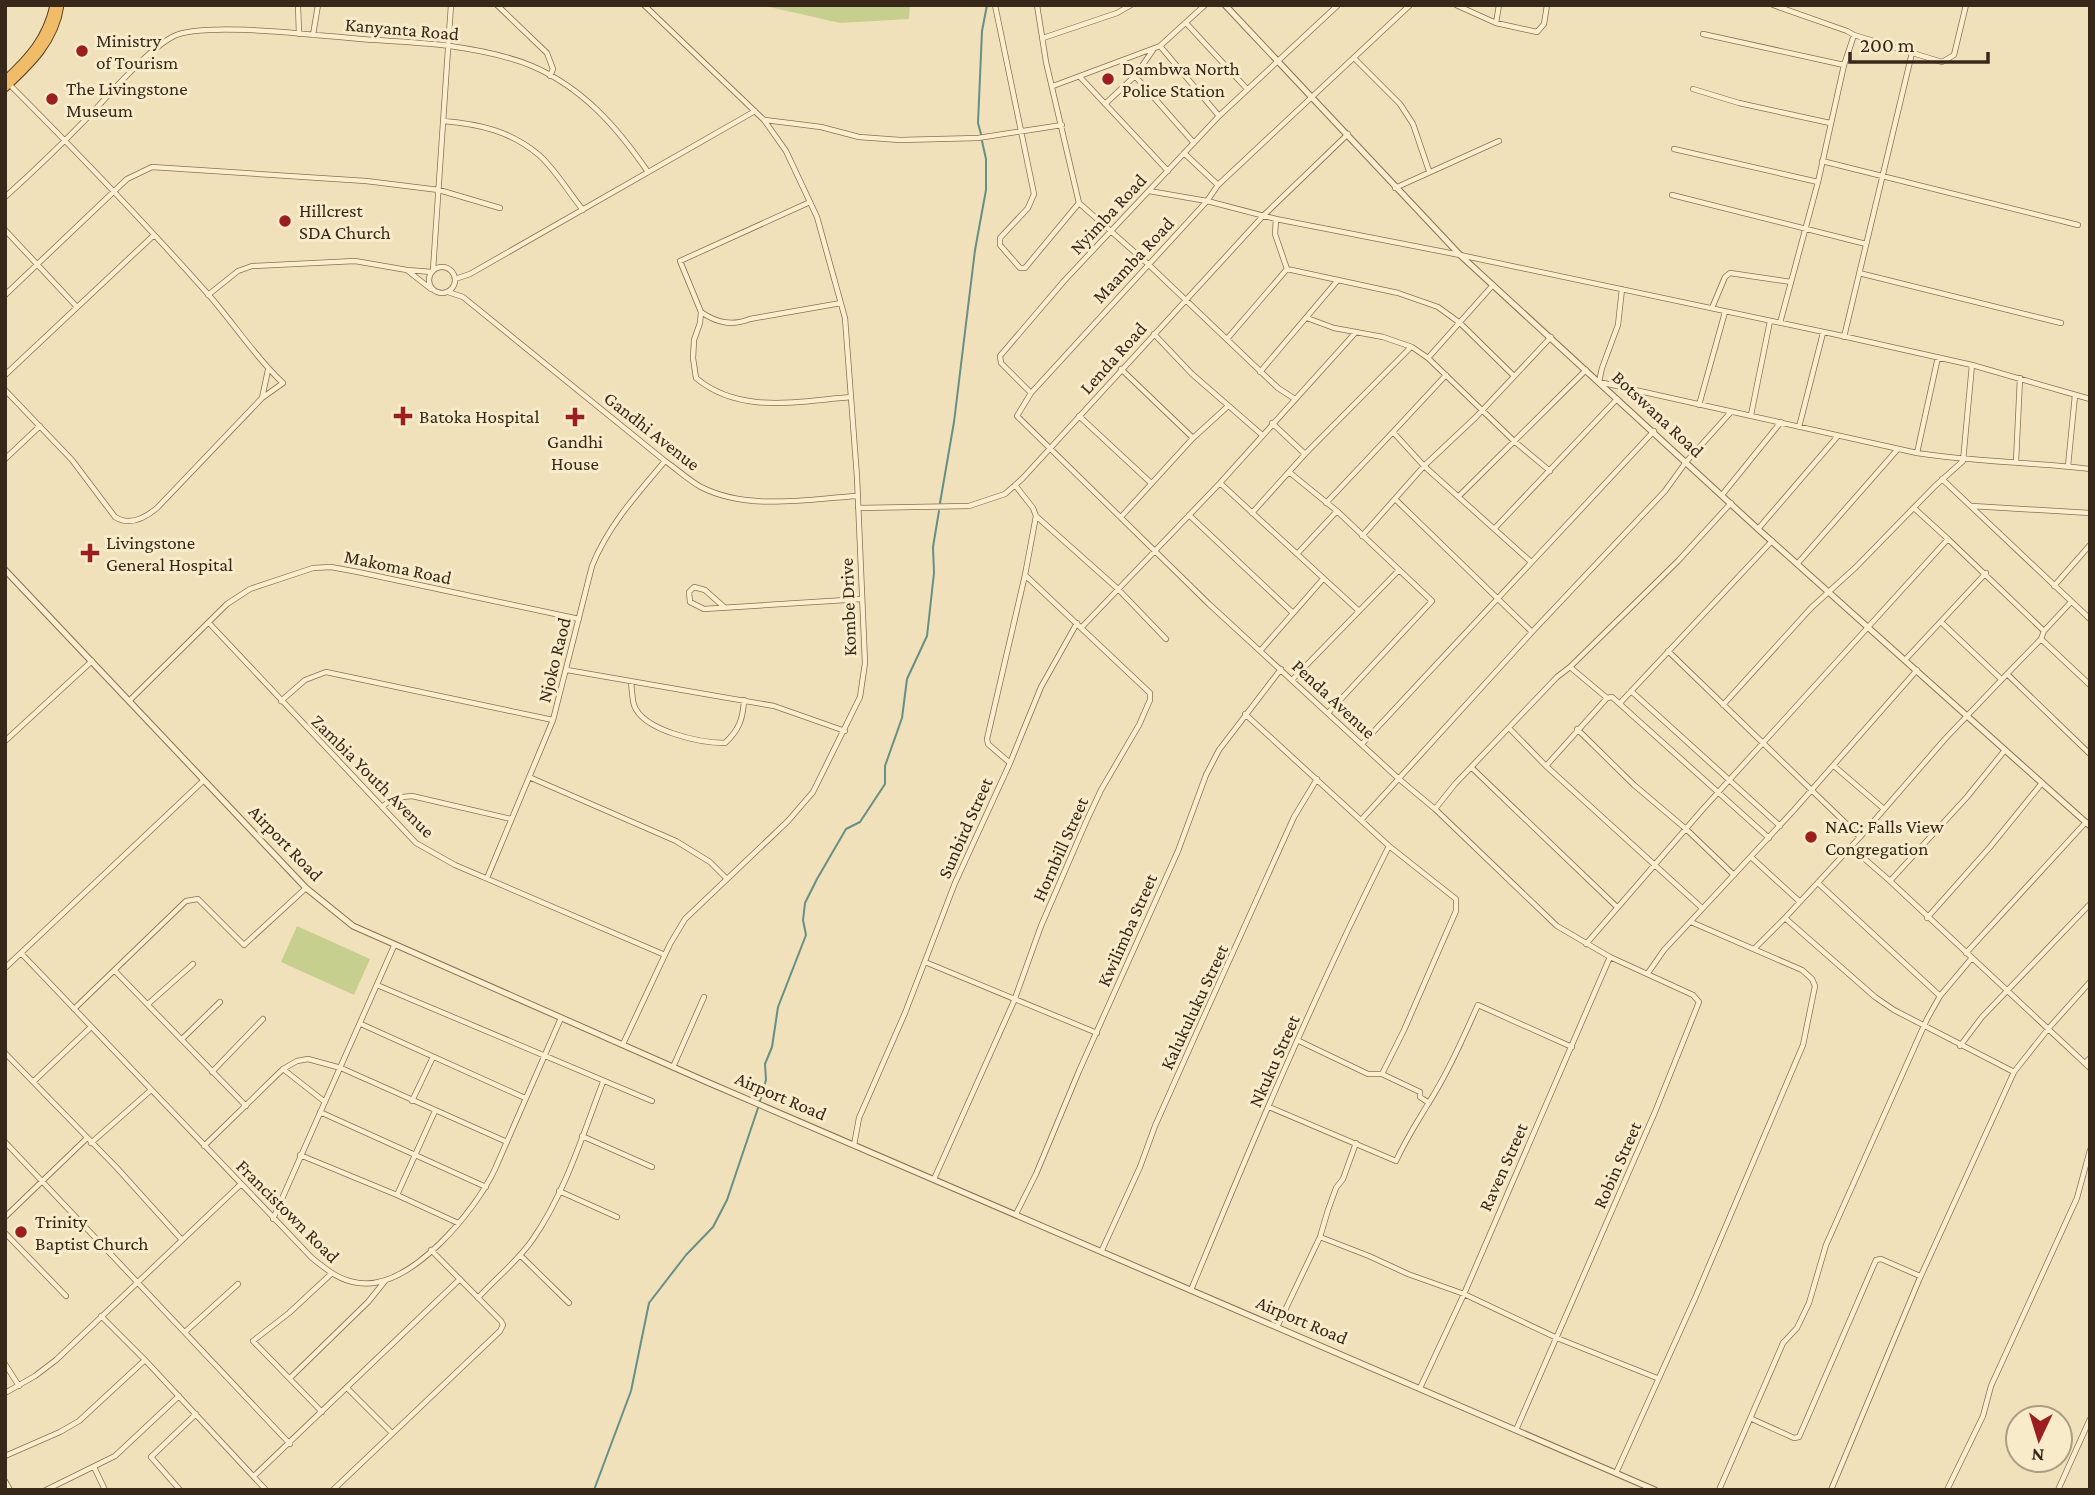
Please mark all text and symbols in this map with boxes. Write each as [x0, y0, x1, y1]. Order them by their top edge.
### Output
street label: Kanyanta Road [344, 14, 460, 44]
scale bar [1850, 21, 1988, 65]
place label: Ministry of Tourism [96, 30, 178, 73]
text: 200 m [1860, 33, 1915, 57]
marker: Ministry of Tourism [74, 43, 90, 59]
place label: Dambwa North Police Station [1122, 58, 1240, 101]
marker: Dambwa North Police Station [1100, 71, 1116, 87]
place label: The Livingstone Museum [66, 78, 188, 121]
marker: The Livingstone Museum [44, 91, 60, 107]
street label: Nyimba Road [1066, 170, 1150, 258]
place label: Hillcrest SDA Church [299, 200, 391, 243]
marker: Hillcrest SDA Church [277, 213, 293, 229]
street label: Maamba Road [1088, 213, 1178, 307]
street label: Lenda Road [1075, 318, 1151, 398]
street label: Botswana Road [1608, 366, 1708, 462]
street label: Gandhi Avenue [600, 387, 704, 475]
marker: Batoka Hospital [393, 406, 413, 426]
place label: Batoka Hospital [419, 406, 539, 427]
marker: Gandhi House [565, 407, 585, 427]
place label: Gandhi House [547, 431, 603, 474]
place label: Livingstone General Hospital [106, 532, 233, 575]
marker: Livingstone General Hospital [80, 543, 100, 563]
street label: Makoma Road [342, 545, 454, 589]
street label: Kombe Drive [836, 557, 860, 657]
street label: Njoko Raod [533, 615, 576, 705]
street label: Penda Avenue [1288, 655, 1380, 743]
street label: Zambia Youth Avenue [307, 710, 439, 842]
street label: Sunbird Street [933, 774, 997, 882]
street label: Hornbill Street [1028, 793, 1093, 904]
street label: Airport Road [245, 801, 327, 885]
place label: NAC: Falls View Congregation [1825, 816, 1944, 859]
marker: NAC: Falls View Congregation [1803, 829, 1819, 845]
street label: Kwilimba Street [1093, 870, 1161, 990]
street label: Kalukuluku Street [1156, 940, 1233, 1073]
street label: Nkuku Street [1244, 1011, 1304, 1110]
street label: Airport Road [732, 1067, 830, 1125]
street label: Robin Street [1589, 1118, 1646, 1212]
street label: Raven Street [1474, 1119, 1532, 1214]
street label: Francistown Road [232, 1155, 344, 1267]
place label: Trinity Baptist Church [35, 1211, 149, 1254]
marker: Trinity Baptist Church [13, 1224, 29, 1240]
street label: Airport Road [1253, 1291, 1351, 1349]
north arrow [2004, 1404, 2074, 1474]
text: N [2031, 1445, 2045, 1466]

